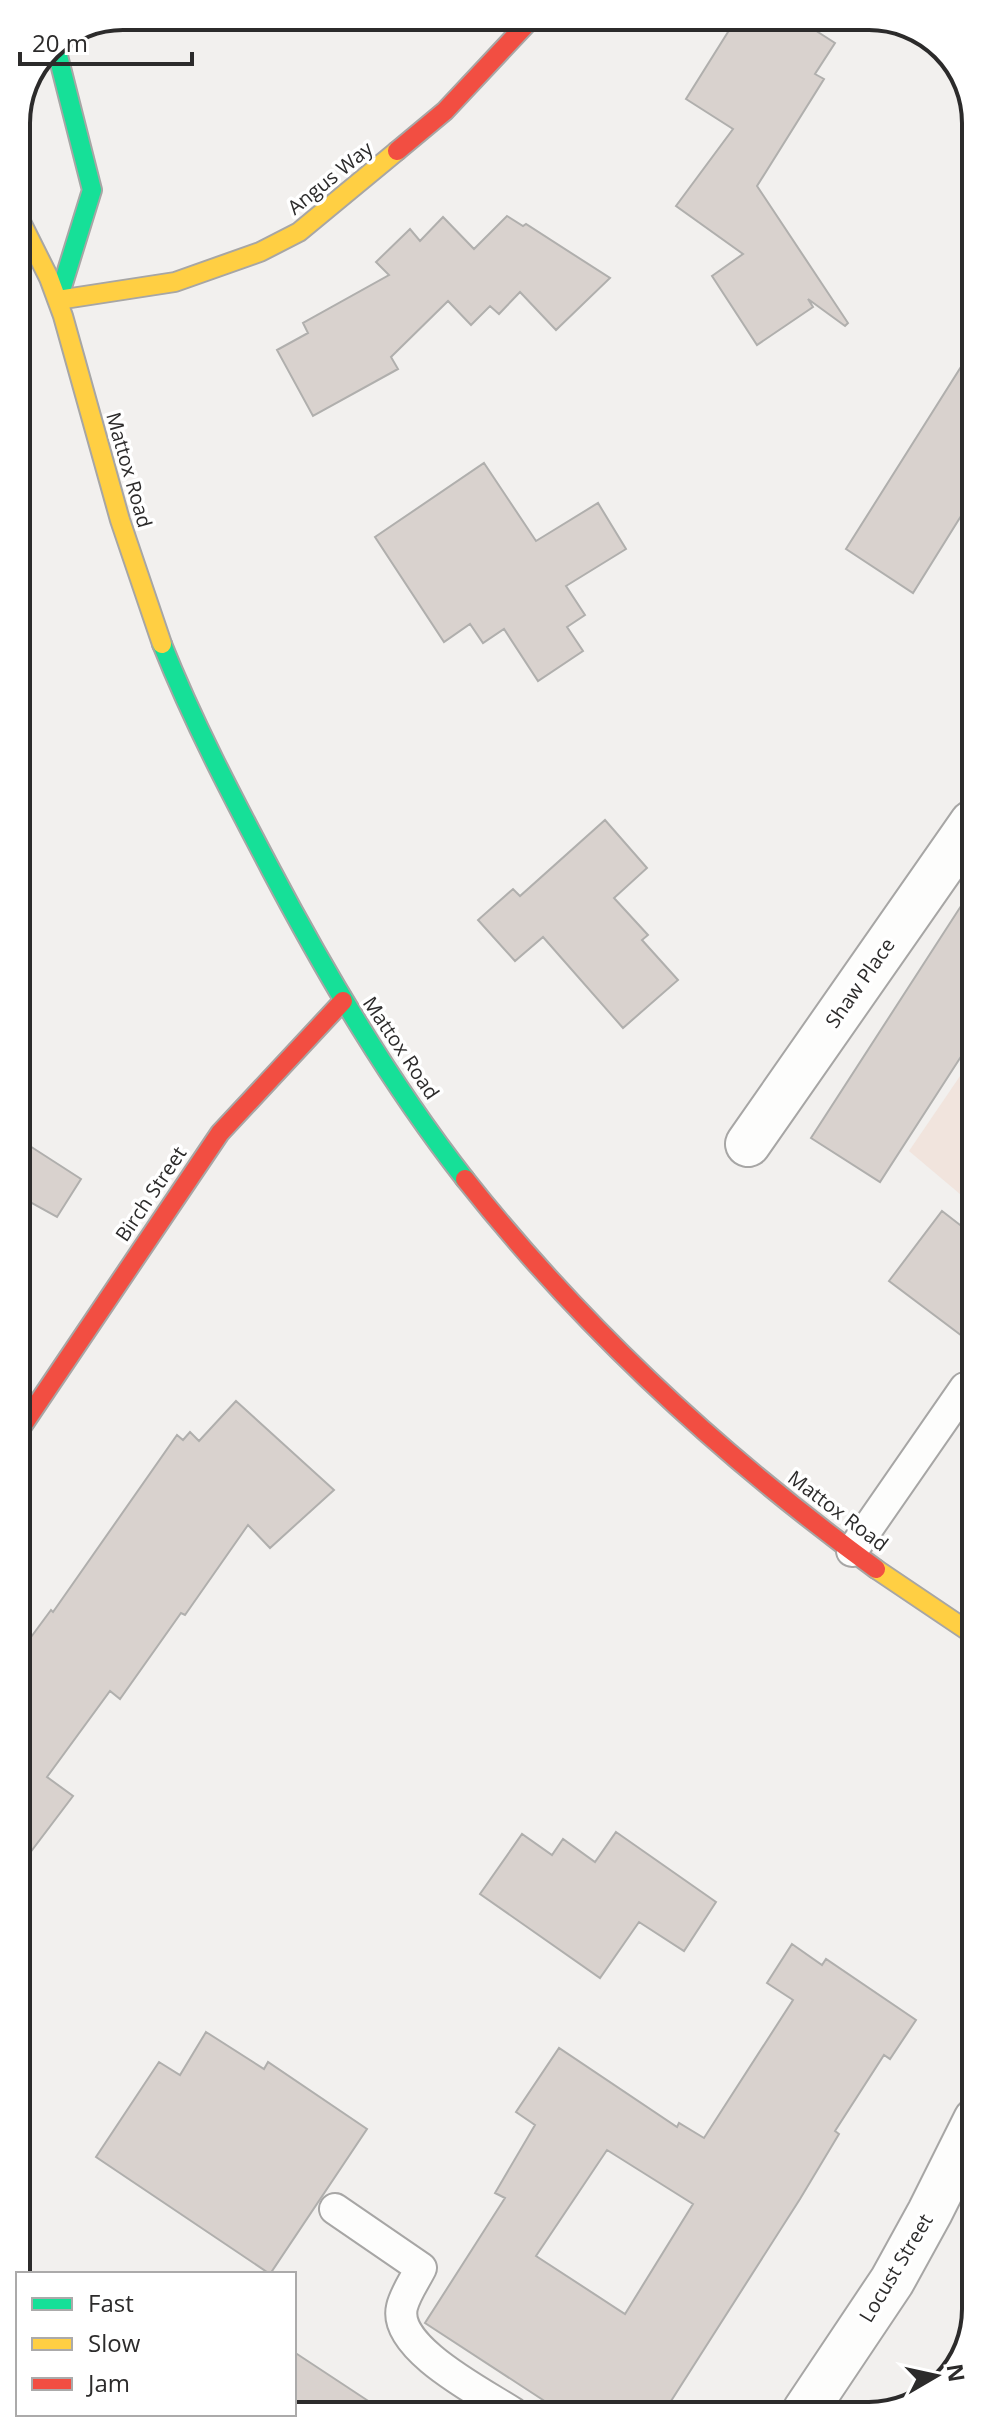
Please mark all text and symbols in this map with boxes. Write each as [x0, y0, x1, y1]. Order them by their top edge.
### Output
scale bar [20, 16, 192, 66]
text: 20 m [32, 26, 88, 59]
street label: Angus Way [281, 134, 379, 220]
street label: Mattox Road [100, 409, 159, 531]
street label: Shaw Place [819, 932, 900, 1033]
street label: Mattox Road [357, 991, 446, 1105]
street label: Birch Street [109, 1141, 192, 1246]
street label: Mattox Road [783, 1464, 894, 1557]
street label: Locust Street [853, 2208, 939, 2327]
legend [16, 2272, 296, 2416]
text: Fast [88, 2286, 134, 2319]
text: Slow [88, 2326, 141, 2359]
north arrow [896, 2336, 976, 2416]
text: N [941, 2362, 973, 2384]
text: Jam [86, 2366, 130, 2399]

